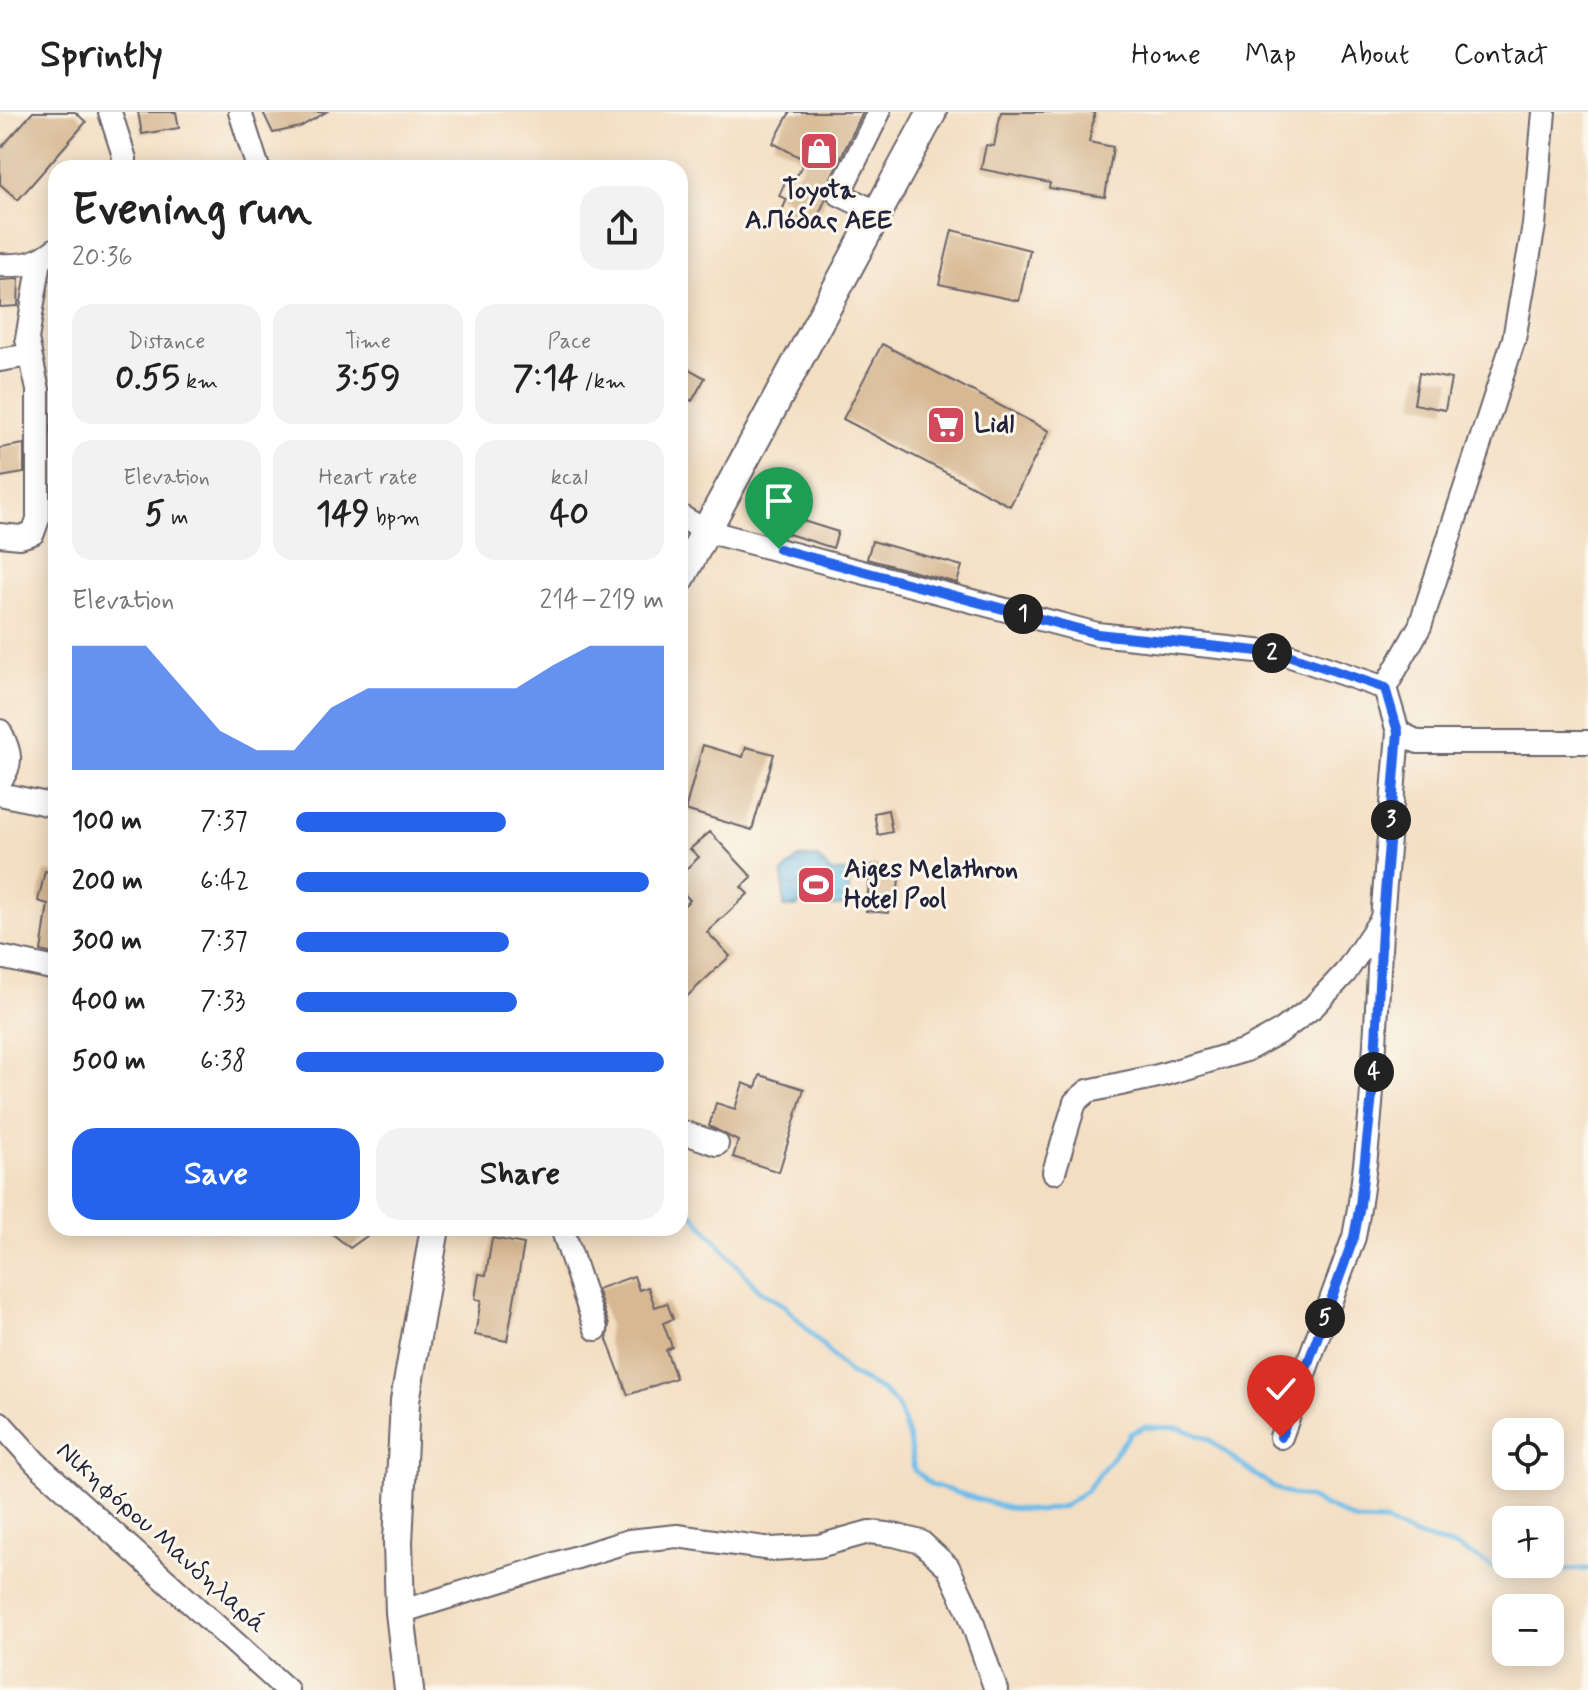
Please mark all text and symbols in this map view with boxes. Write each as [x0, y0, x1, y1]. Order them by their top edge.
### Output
text: Sprintly [40, 31, 163, 80]
text: Home [1131, 37, 1201, 74]
text: Map [1245, 37, 1296, 74]
text: About [1340, 37, 1409, 74]
text: Contact [1453, 37, 1548, 74]
shop icon: Toyota Α.Πόδας ΑΕΕ [798, 130, 840, 172]
place label: Toyota Α.Πόδας ΑΕΕ [745, 174, 893, 238]
text: Evening run [72, 182, 312, 240]
button: share [580, 186, 664, 270]
text: 20:36 [72, 241, 133, 275]
text: Distance [128, 328, 205, 356]
text: Time [345, 328, 391, 356]
text: Pace [547, 328, 591, 356]
text: 0.55 [115, 356, 180, 401]
text: 3:59 [335, 356, 401, 401]
text: 7:14 [513, 356, 578, 401]
text: km [180, 368, 218, 396]
text: /km [578, 368, 626, 396]
supermarket icon: Lidl [925, 404, 967, 446]
place label: Lidl [974, 408, 1014, 442]
text: Elevation [123, 464, 210, 492]
text: Heart rate [319, 464, 417, 492]
text: kcal [551, 464, 588, 492]
pin [745, 467, 813, 549]
icon: arrive [757, 479, 801, 523]
text: 5 [145, 492, 165, 537]
text: 149 [316, 492, 370, 537]
text: 40 [550, 492, 589, 537]
text: m [165, 504, 189, 532]
text: bpm [370, 504, 420, 532]
text: Elevation [72, 584, 174, 618]
text: 214–219 m [539, 584, 664, 618]
pin: 1 [1003, 594, 1043, 634]
text: 1 [1018, 600, 1028, 628]
pin: 2 [1252, 633, 1292, 673]
text: 2 [1267, 639, 1277, 667]
pin: 3 [1371, 800, 1411, 840]
text: 100 m [72, 805, 142, 839]
text: 7:37 [200, 805, 248, 839]
text: 3 [1386, 806, 1396, 834]
place label: Aiges Melathron Hotel Pool [844, 853, 1018, 917]
sports icon: Aiges Melathron Hotel Pool [795, 864, 837, 906]
text: 200 m [72, 865, 143, 899]
text: 6:42 [200, 865, 249, 899]
text: 300 m [72, 925, 142, 959]
text: 7:37 [200, 925, 248, 959]
text: 400 m [72, 985, 145, 1019]
text: 7:33 [200, 985, 245, 1019]
text: 500 m [72, 1045, 146, 1079]
text: 6:38 [200, 1045, 246, 1079]
pin: 4 [1354, 1052, 1394, 1092]
text: 4 [1368, 1058, 1380, 1086]
button: Save [72, 1128, 360, 1220]
button: Share [376, 1128, 664, 1220]
pin: 5 [1305, 1298, 1345, 1338]
text: 5 [1318, 1304, 1332, 1332]
pin [1247, 1355, 1315, 1437]
icon: check [1259, 1367, 1303, 1411]
map controls [1492, 1418, 1564, 1666]
button: locate [1492, 1418, 1564, 1490]
street label: Νικηφόρου Μανδηλαρά [49, 1434, 273, 1642]
button: + [1492, 1506, 1564, 1578]
button: − [1492, 1594, 1564, 1666]

